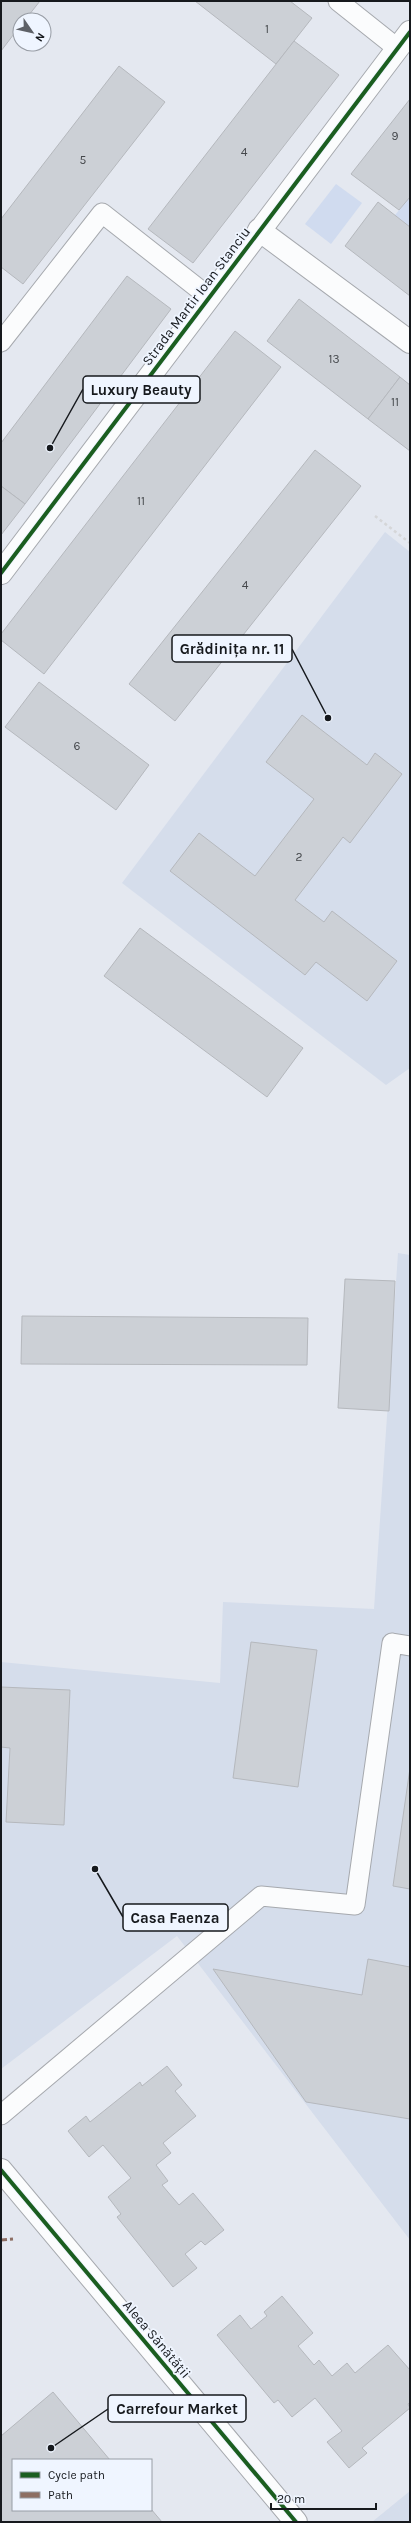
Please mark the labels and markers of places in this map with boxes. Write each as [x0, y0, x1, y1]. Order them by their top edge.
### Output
callout: Luxury Beauty [83, 376, 200, 403]
callout: Grădinița nr. 11 [172, 635, 292, 662]
callout: Casa Faenza [123, 1904, 228, 1931]
callout: Carrefour Market [108, 2395, 246, 2422]

